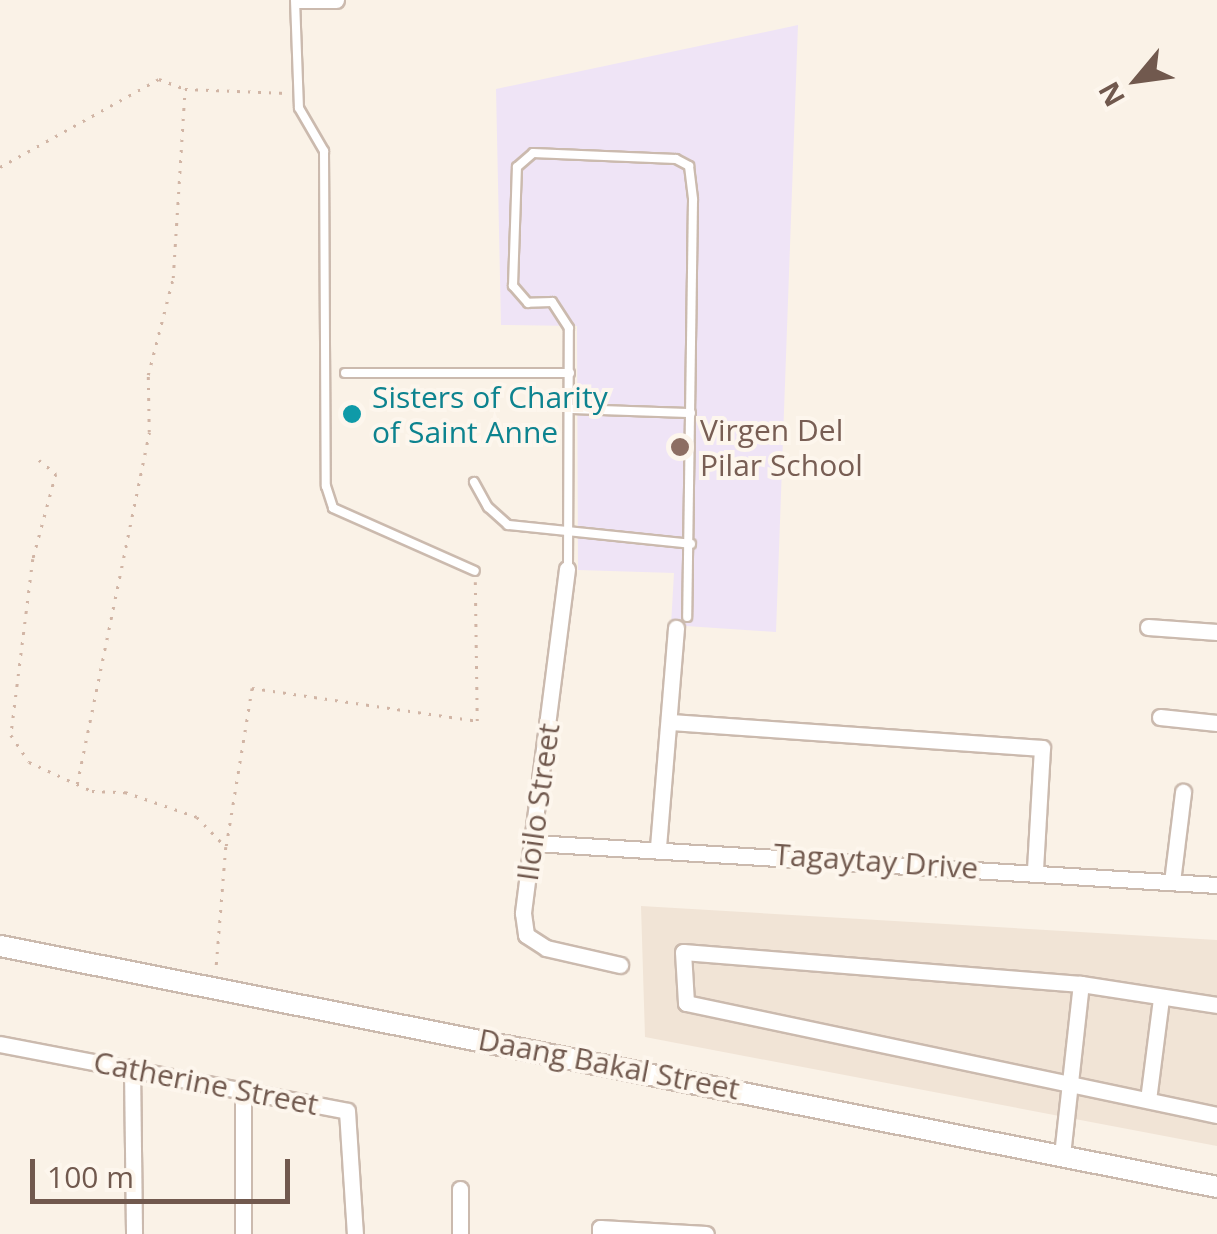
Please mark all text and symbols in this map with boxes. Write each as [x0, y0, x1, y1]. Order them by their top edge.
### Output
north arrow [1087, 30, 1187, 130]
text: N [1089, 75, 1133, 114]
place label: Sisters of Charity of Saint Anne [372, 379, 608, 450]
marker: Sisters of Charity of Saint Anne [341, 403, 363, 425]
place label: Virgen Del Pilar School [700, 412, 863, 482]
marker: Virgen Del Pilar School [669, 436, 691, 458]
street label: Iloilo Street [509, 721, 567, 883]
street label: Tagaytay Drive [773, 836, 979, 886]
street label: Daang Bakal Street [475, 1021, 743, 1107]
street label: Catherine Street [91, 1044, 321, 1122]
scale bar [35, 1139, 295, 1201]
text: 100 m [47, 1156, 134, 1197]

